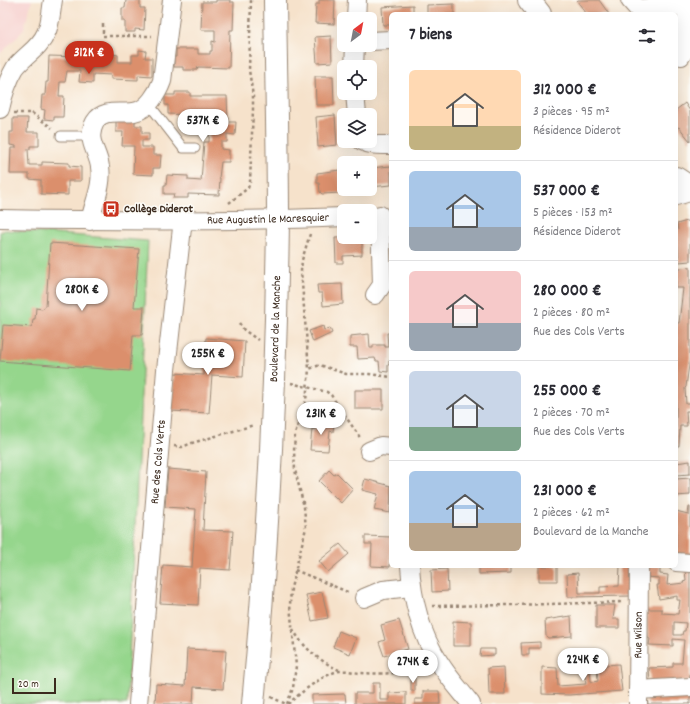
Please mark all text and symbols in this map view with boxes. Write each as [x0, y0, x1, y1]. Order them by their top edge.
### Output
north arrow [337, 12, 377, 52]
map controls [337, 12, 377, 244]
text: 7 biens [409, 24, 452, 48]
icon: filters [636, 25, 658, 47]
pin: 312K € [56, 41, 122, 75]
text: 312K € [74, 44, 104, 63]
button: locate [337, 60, 377, 100]
text: 312 000 € [533, 79, 597, 103]
icon: home [441, 86, 489, 134]
text: 3 pièces · 95 m² [533, 103, 610, 122]
button: layers [337, 108, 377, 148]
pin: 537K € [170, 109, 236, 143]
text: 537K € [186, 112, 220, 131]
text: Résidence Diderot [533, 122, 621, 141]
button: + [337, 156, 377, 196]
text: 537 000 € [533, 180, 600, 204]
icon: home [441, 187, 489, 235]
bus stop icon: Collège Diderot [101, 199, 121, 219]
place label: Collège Diderot [124, 201, 194, 218]
button: − [337, 204, 377, 244]
text: 5 pièces · 153 m² [533, 204, 613, 223]
street label: Rue Augustin le Maresquier [207, 209, 330, 229]
text: Résidence Diderot [533, 223, 621, 242]
street label: Boulevard de la Manche [265, 275, 286, 382]
pin: 280K € [49, 278, 115, 312]
text: 280 000 € [533, 280, 602, 304]
text: 280K € [65, 281, 99, 300]
icon: home [441, 287, 489, 335]
text: 2 pièces · 80 m² [533, 304, 610, 323]
text: Rue des Cols Verts [533, 323, 625, 342]
pin: 255K € [175, 342, 241, 376]
text: 255K € [191, 345, 225, 364]
text: 255 000 € [533, 380, 601, 404]
icon: home [441, 387, 489, 435]
pin: 231K € [288, 402, 354, 436]
text: 2 pièces · 70 m² [533, 404, 610, 423]
text: 231K € [306, 405, 336, 424]
street label: Rue des Cols Verts [146, 419, 170, 505]
text: Rue des Cols Verts [533, 423, 625, 442]
text: 231 000 € [533, 480, 597, 504]
icon: home [441, 487, 489, 535]
text: 2 pièces · 62 m² [533, 504, 610, 523]
text: Boulevard de la Manche [533, 523, 648, 542]
street label: Rue Wilson [630, 611, 647, 659]
pin: 224K € [550, 648, 616, 682]
pin: 274K € [380, 650, 446, 684]
text: 224K € [567, 651, 600, 670]
text: 274K € [397, 653, 429, 672]
scale bar [12, 676, 56, 695]
text: 20 m [18, 677, 39, 693]

